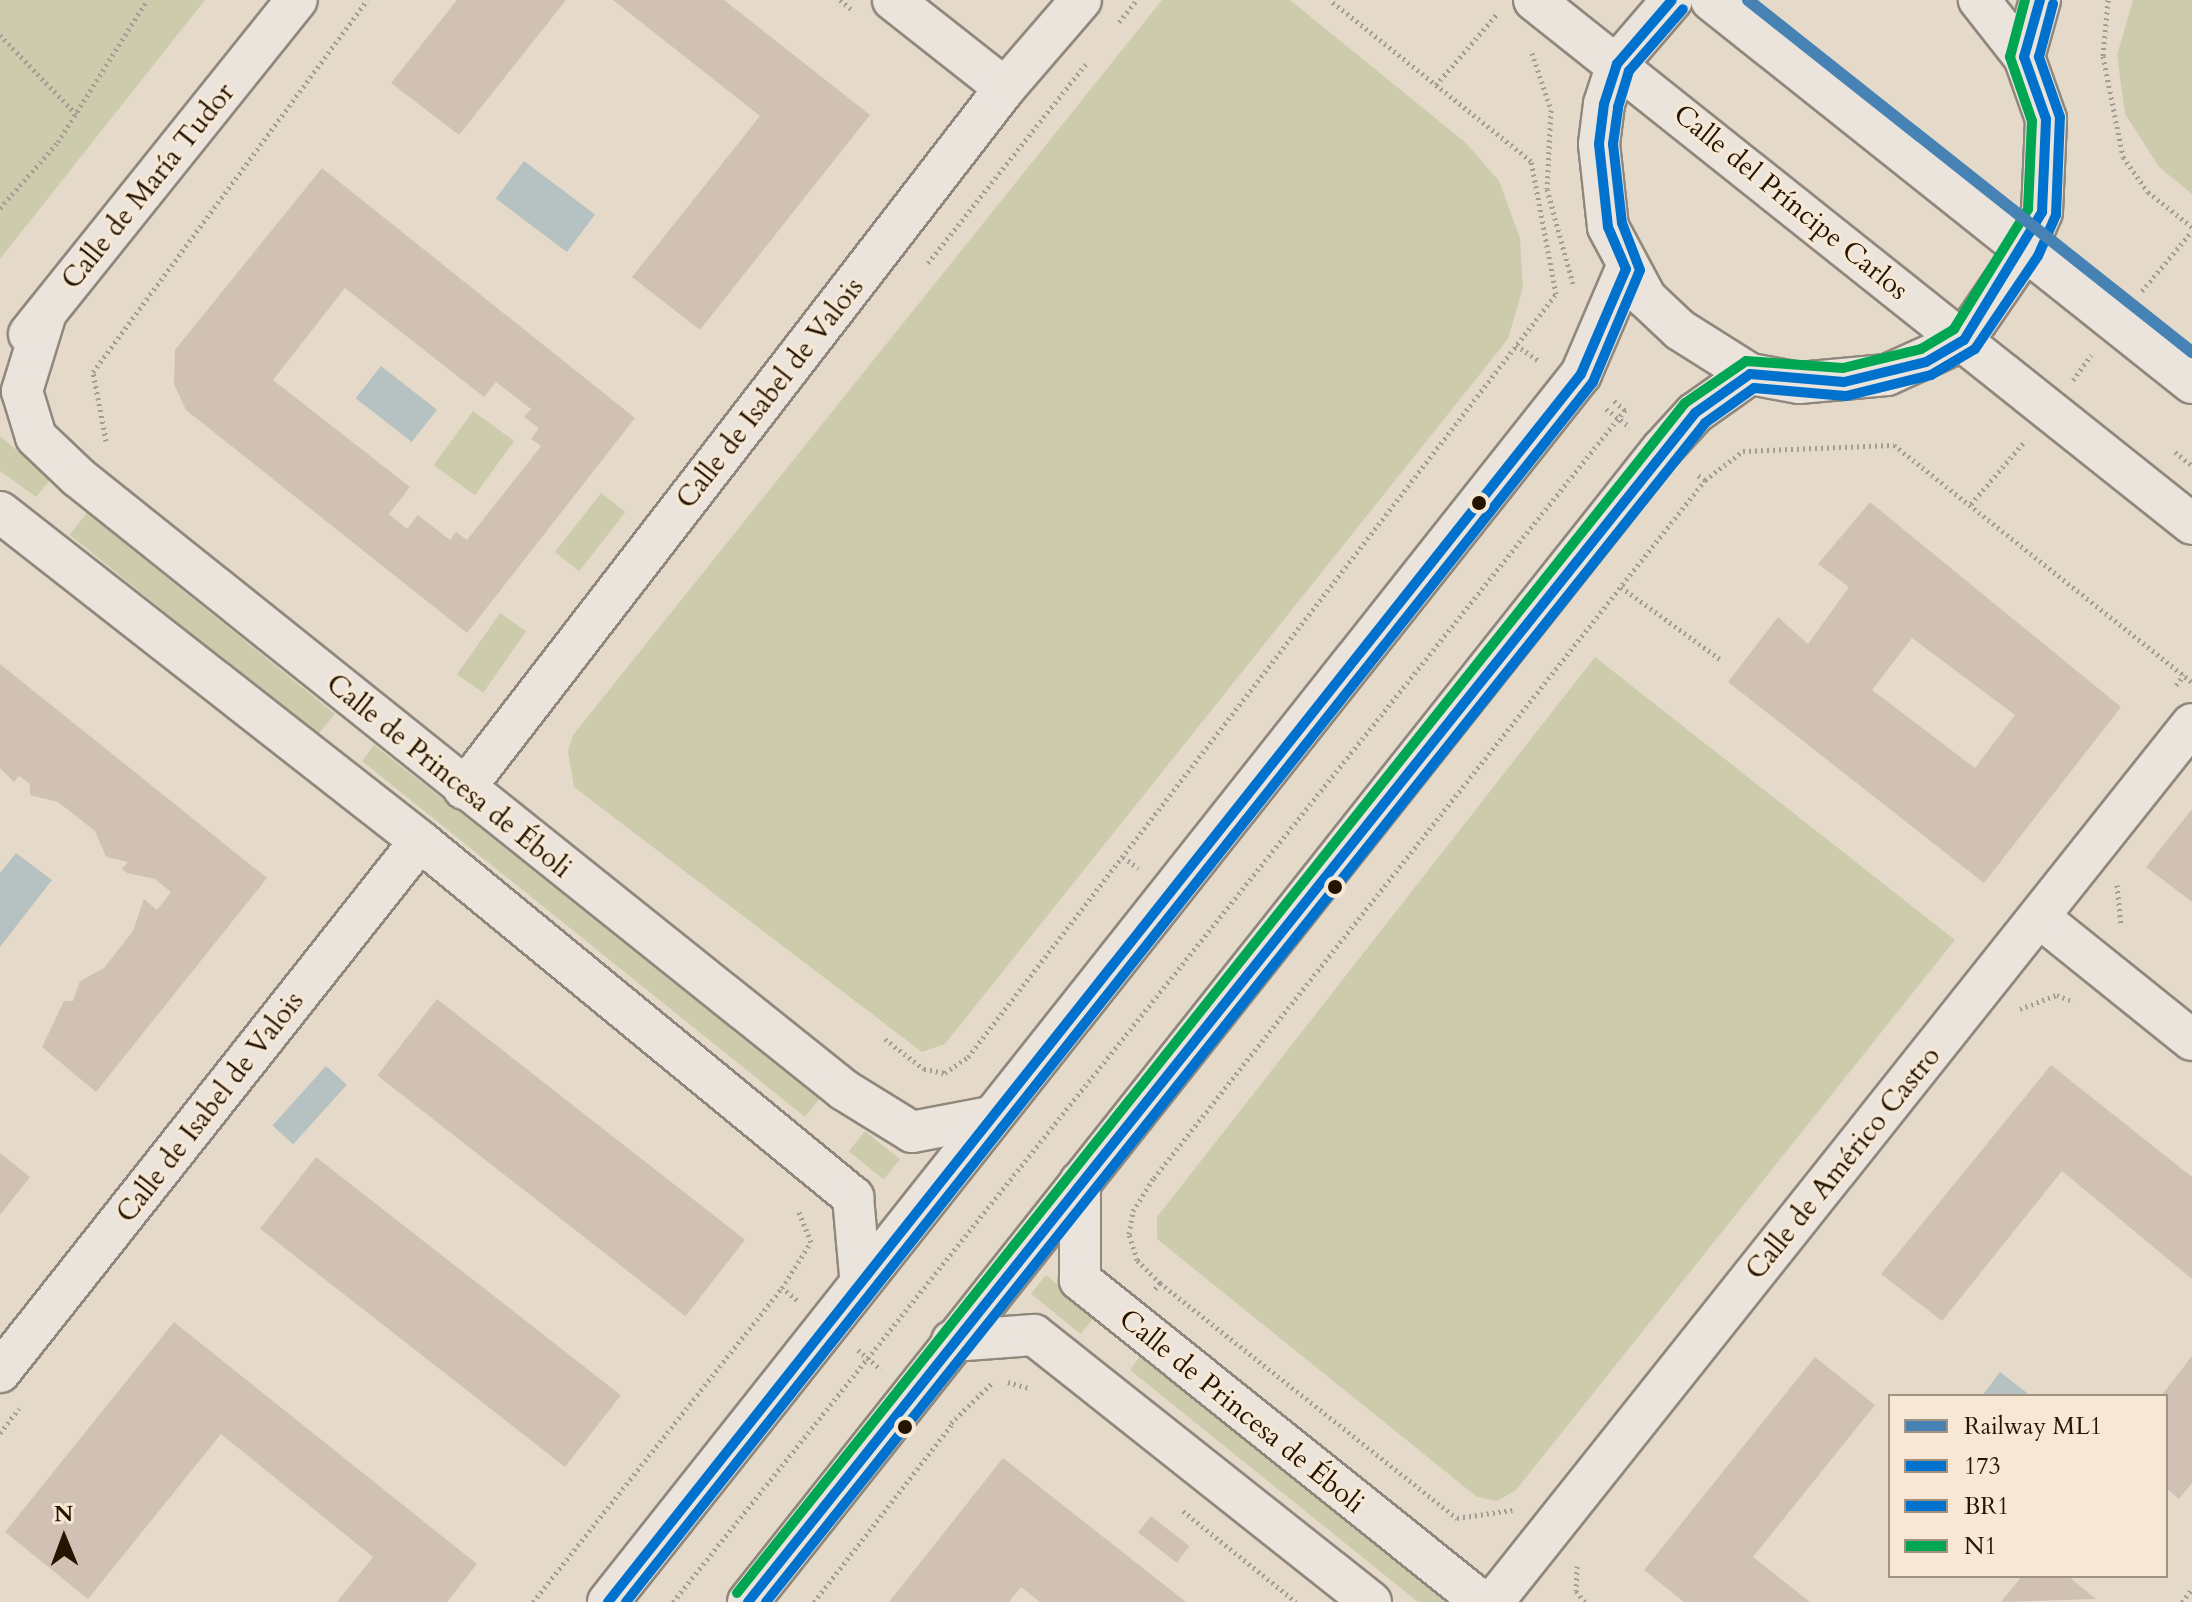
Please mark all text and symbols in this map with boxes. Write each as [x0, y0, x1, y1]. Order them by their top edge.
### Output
street label: Calle de María Tudor [55, 76, 241, 296]
street label: Calle del Príncipe Carlos [1667, 97, 1915, 307]
street label: Calle de Isabel de Valois [669, 271, 871, 515]
unlabelled marker [1471, 495, 1487, 511]
street label: Calle de Princesa de Éboli [320, 667, 578, 885]
unlabelled marker [1327, 879, 1343, 895]
street label: Calle de Isabel de Valois [109, 985, 311, 1229]
street label: Calle de Américo Castro [1739, 1040, 1947, 1286]
street label: Calle de Princesa de Éboli [1113, 1302, 1371, 1520]
legend [1888, 1394, 2168, 1578]
text: Railway ML1 [1964, 1410, 2102, 1443]
unlabelled marker [897, 1419, 913, 1435]
text: 173 [1964, 1450, 2001, 1483]
text: BR1 [1964, 1490, 2009, 1523]
north arrow [24, 1498, 104, 1578]
text: N [54, 1499, 73, 1529]
text: N1 [1964, 1530, 1997, 1563]

